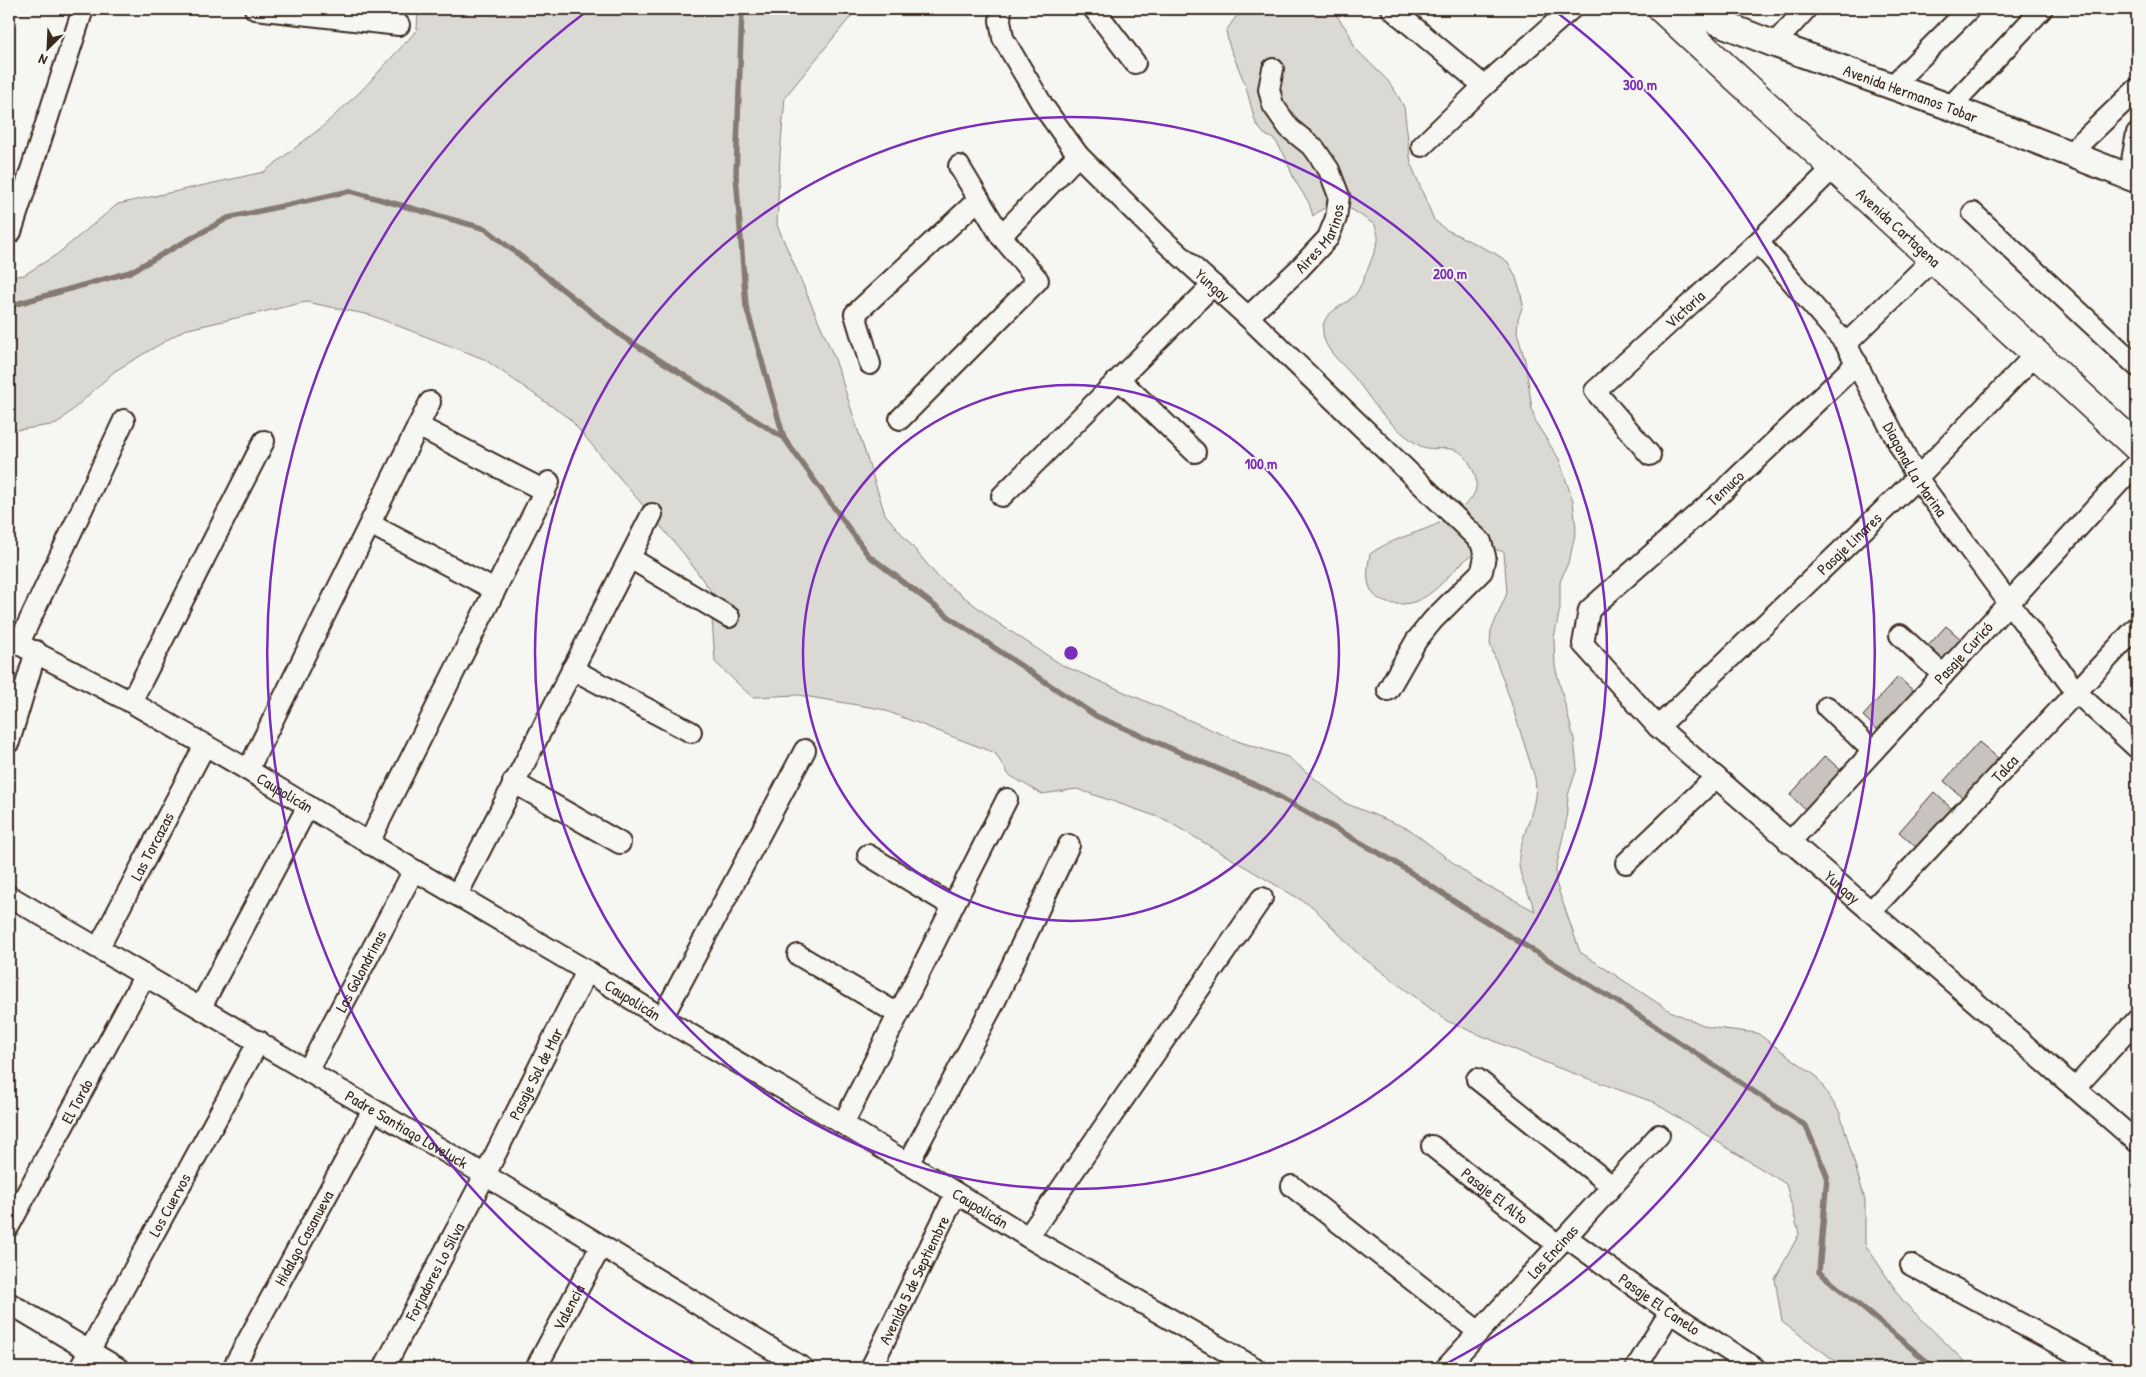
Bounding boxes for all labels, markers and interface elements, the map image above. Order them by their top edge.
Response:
north arrow [22,22,72,72]
text: N [35,50,50,71]
street label: Avenida Hermanos Tobar [1841,59,1981,128]
text: 300 m [1623,74,1657,95]
street label: Avenida Cartagena [1852,183,1946,272]
street label: Aires Marinos [1290,203,1349,278]
street label: Yungay [1190,263,1236,307]
text: 200 m [1433,263,1467,284]
street label: Victoria [1660,285,1709,333]
street label: Diagonal La Marina [1878,418,1953,521]
text: 100 m [1245,453,1277,474]
street label: Temuco [1701,465,1749,511]
street label: Pasaje Linares [1812,507,1886,580]
street label: Pasaje Curicó [1929,616,1998,689]
centre of rings [1062,644,1080,662]
street label: Talca [1986,750,2023,787]
street label: Caupolicán [253,767,318,818]
street label: Las Torcazas [125,808,179,884]
street label: Yungay [1820,865,1865,909]
street label: Las Golondrinas [330,926,391,1016]
street label: Caupolicán [601,974,665,1026]
street label: Pasaje Sol de Mar [503,1024,568,1124]
street label: El Tordo [56,1074,98,1127]
street label: Padre Santiago Loveluck [341,1085,472,1174]
street label: Pasaje El Alto [1457,1162,1533,1229]
street label: Los Cuervos [143,1169,196,1240]
street label: Caupolicán [948,1182,1013,1234]
street label: Hidalgo Casanueva [269,1186,338,1289]
street label: Avenida 5 de Septiembre [873,1211,955,1348]
street label: Forjadores Lo Silva [399,1219,469,1325]
street label: Las Encinas [1522,1220,1583,1283]
street label: Pasaje El Canelo [1614,1268,1705,1340]
street label: Valencia [547,1280,590,1334]

